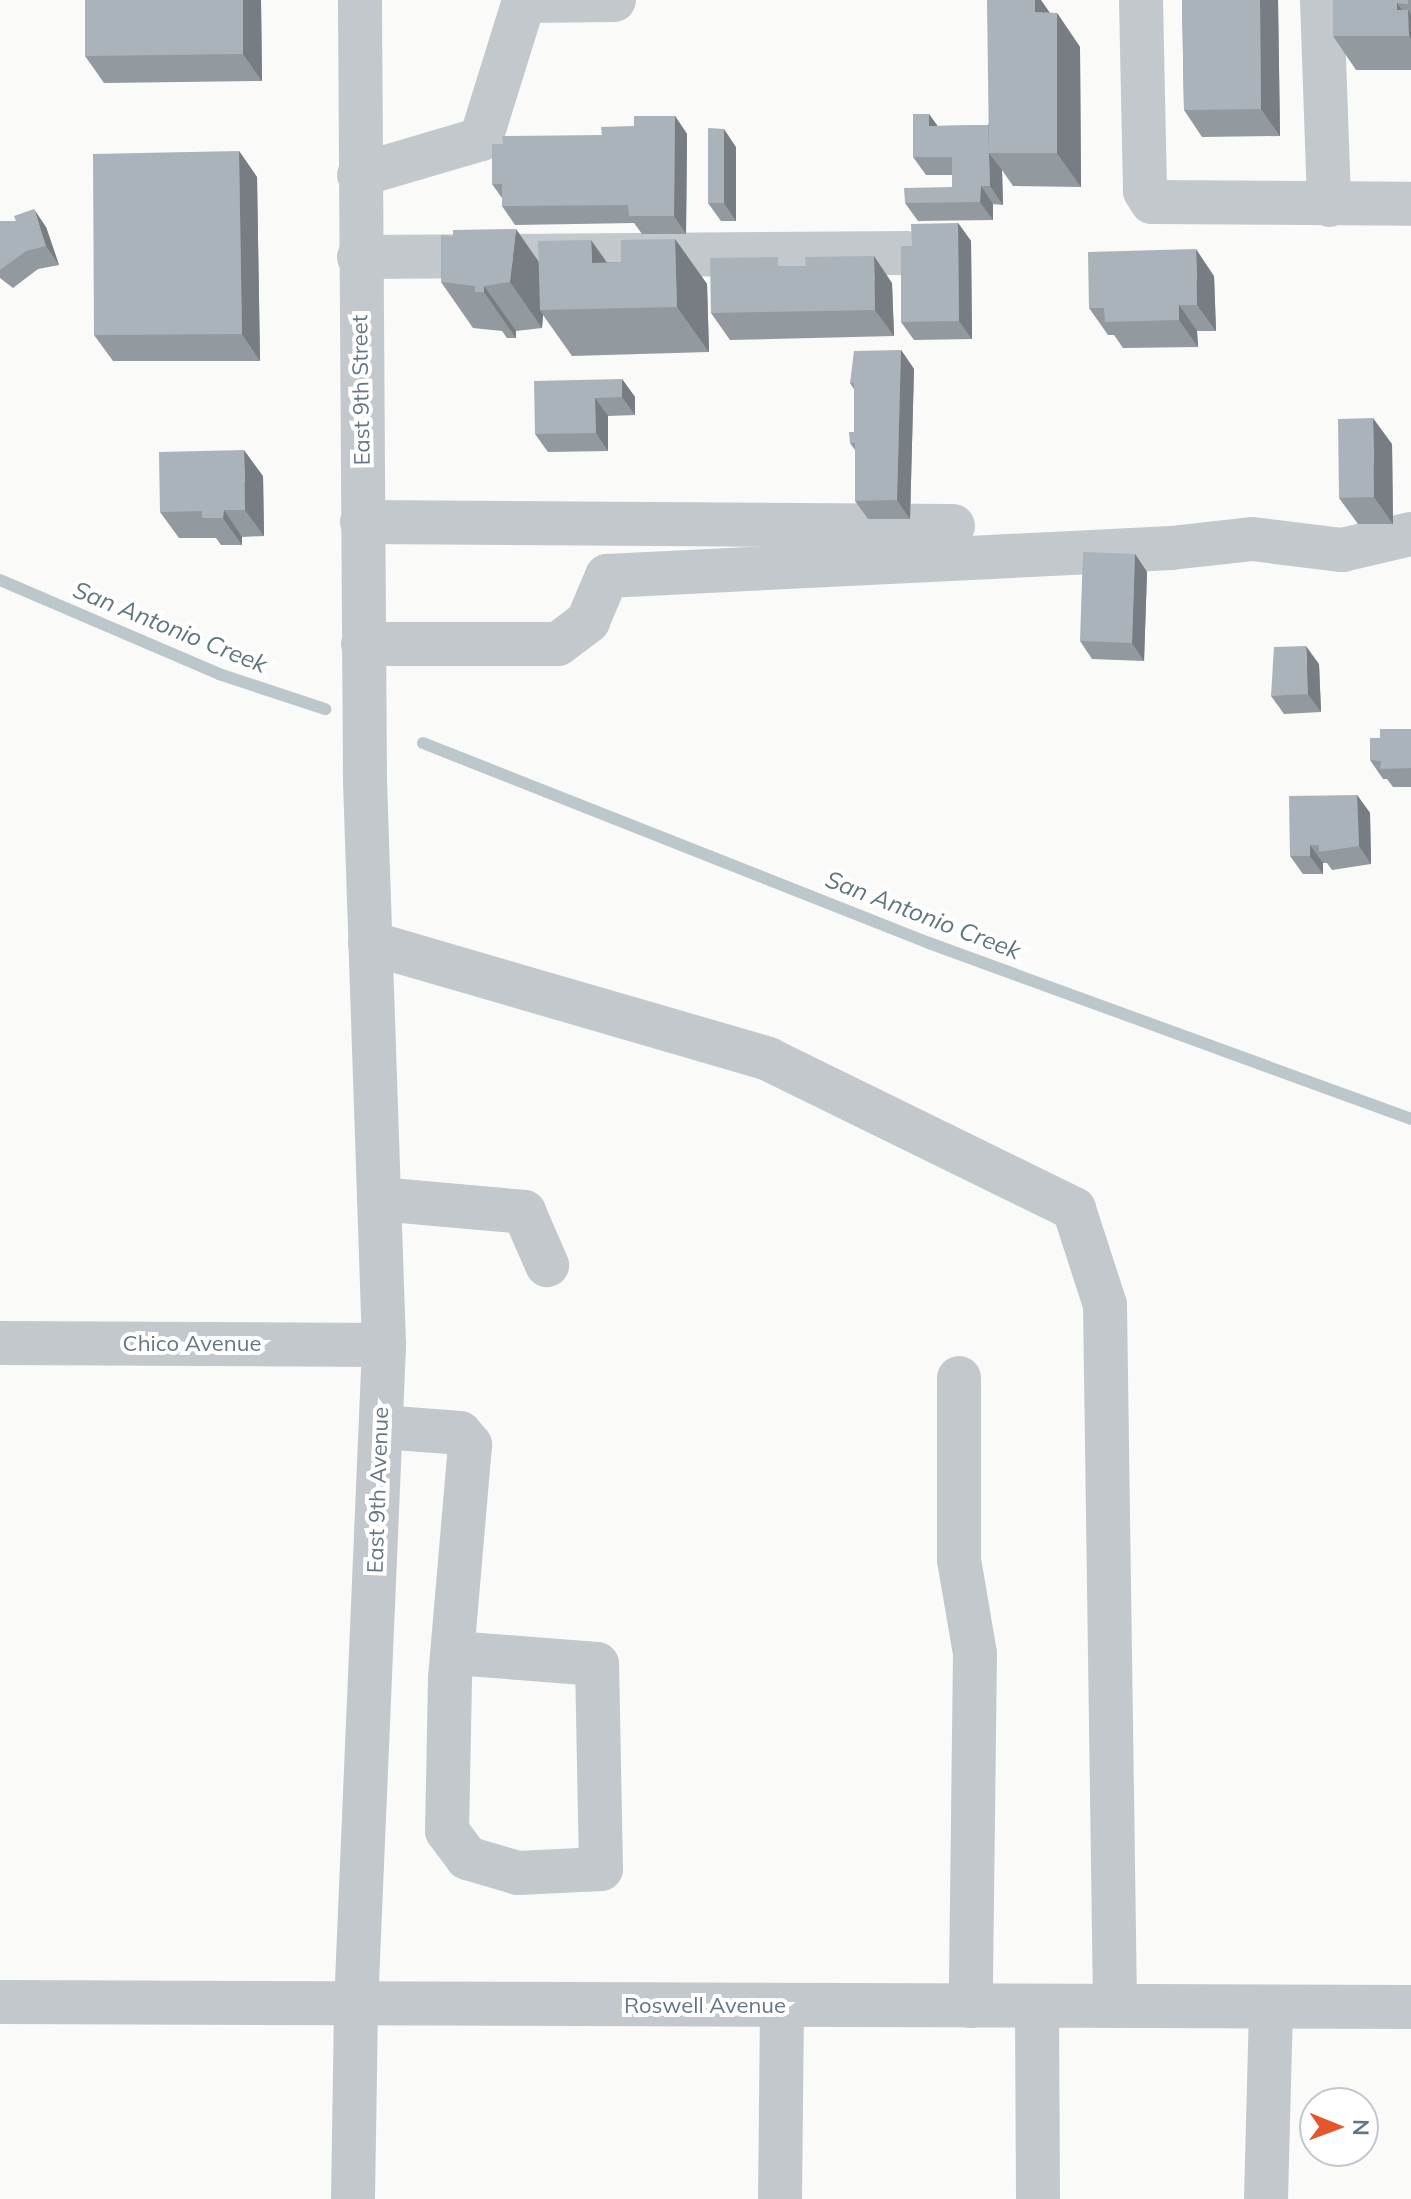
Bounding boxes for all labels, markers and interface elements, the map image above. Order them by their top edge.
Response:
street label: East 9th Street [346,314,376,466]
water label: San Antonio Creek [69,575,271,679]
water label: San Antonio Creek [821,865,1025,965]
street label: Chico Avenue [123,1331,261,1357]
street label: East 9th Avenue [362,1406,394,1574]
street label: Roswell Avenue [624,1993,786,2019]
north arrow [1299,2087,1379,2167]
text: N [1347,2119,1375,2136]

